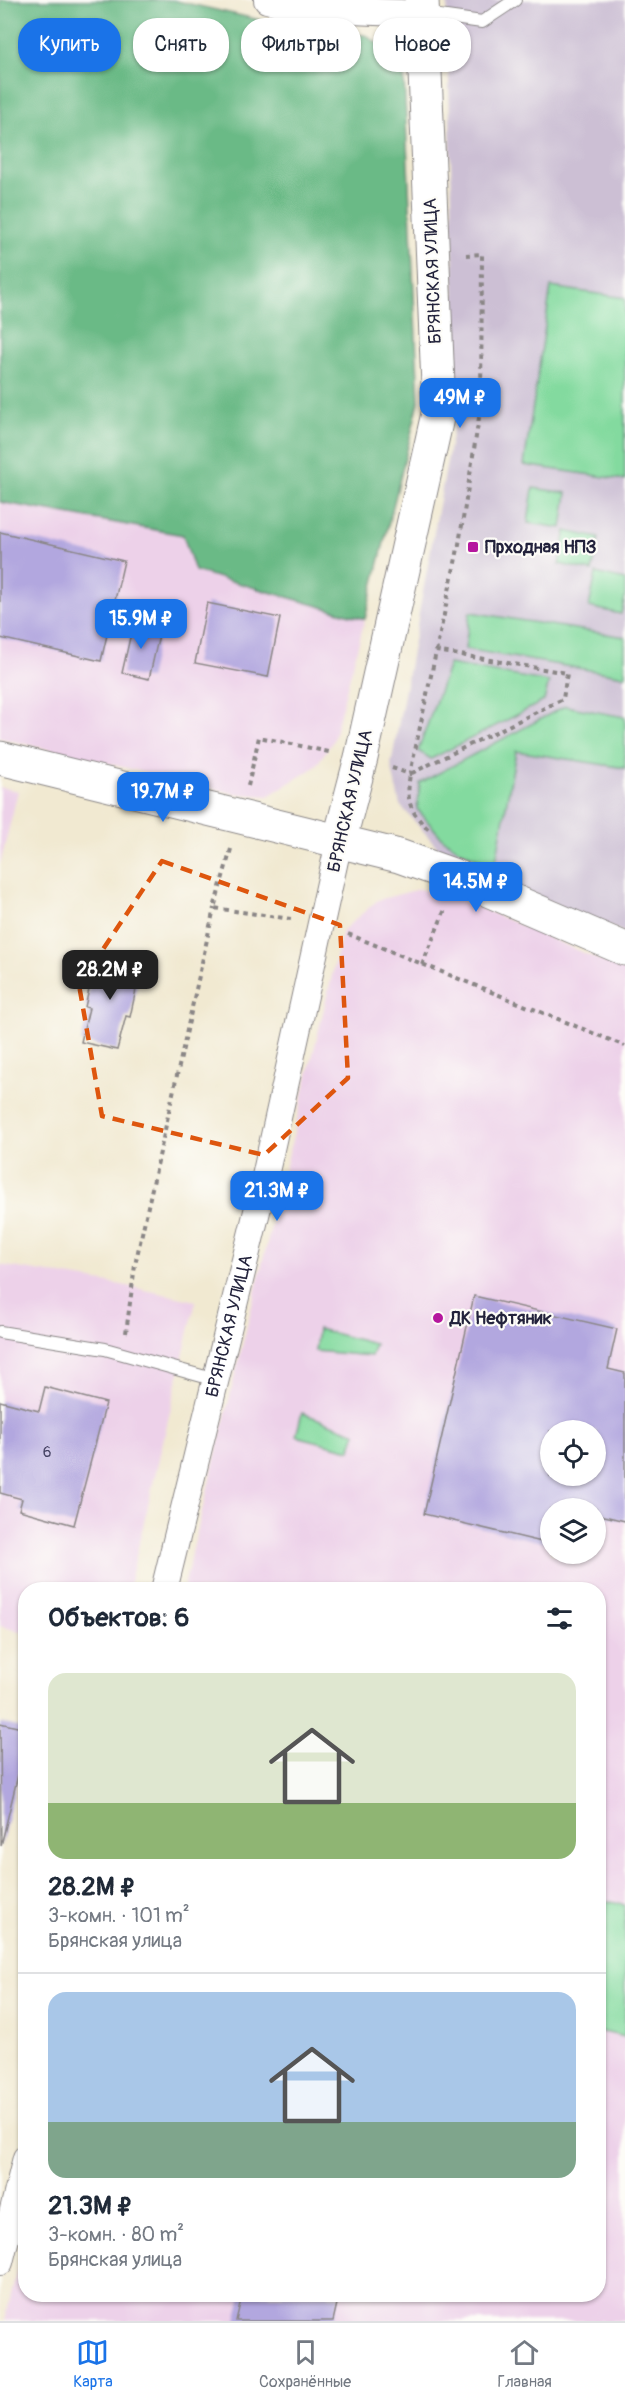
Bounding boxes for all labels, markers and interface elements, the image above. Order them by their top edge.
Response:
chip: Купить [18,18,121,72]
chip: Снять [133,18,229,72]
chip: Фильтры [241,18,361,72]
chip: Новое [373,18,471,72]
street label: БРЯНСКАЯ УЛИЦА [419,197,447,344]
pin: 49M ₽ [418,378,502,429]
text: 49M ₽ [434,385,486,410]
place label: Прходная НПЗ [485,536,597,559]
marker: Прходная НПЗ [466,540,480,554]
pin: 15.9M ₽ [86,599,196,650]
text: 15.9M ₽ [109,606,173,631]
street label: БРЯНСКАЯ УЛИЦА [322,727,378,875]
pin: 19.7M ₽ [108,772,218,823]
text: 19.7M ₽ [131,779,195,804]
pin: 14.5M ₽ [421,862,531,913]
text: 14.5M ₽ [443,869,509,894]
pin: 28.2M ₽ [55,950,165,1001]
text: 28.2M ₽ [76,957,144,982]
pin: 21.3M ₽ [222,1171,332,1222]
text: 21.3M ₽ [244,1178,310,1203]
street label: БРЯНСКАЯ УЛИЦА [200,1252,258,1399]
place label: ДК Нефтяник [449,1307,552,1330]
marker: ДК Нефтяник [431,1311,445,1325]
map controls [540,1420,606,1564]
button: locate [540,1420,606,1486]
house number: 6 [43,1443,51,1462]
button: layers [540,1498,606,1564]
text: Объектов: 6 [48,1602,189,1634]
icon: filters [543,1602,576,1635]
icon: home [258,1712,366,1820]
text: 28.2M ₽ [48,1871,136,1903]
text: 3-комн. · 101 m² [48,1903,190,1928]
text: Брянская улица [48,1928,182,1953]
icon: home [258,2031,366,2139]
text: 21.3M ₽ [48,2190,133,2222]
text: 3-комн. · 80 m² [48,2222,184,2247]
text: Брянская улица [48,2247,182,2272]
tab: Карта [73,2336,113,2392]
tab: Сохранённые [259,2336,351,2392]
tab: Главная [498,2336,552,2392]

